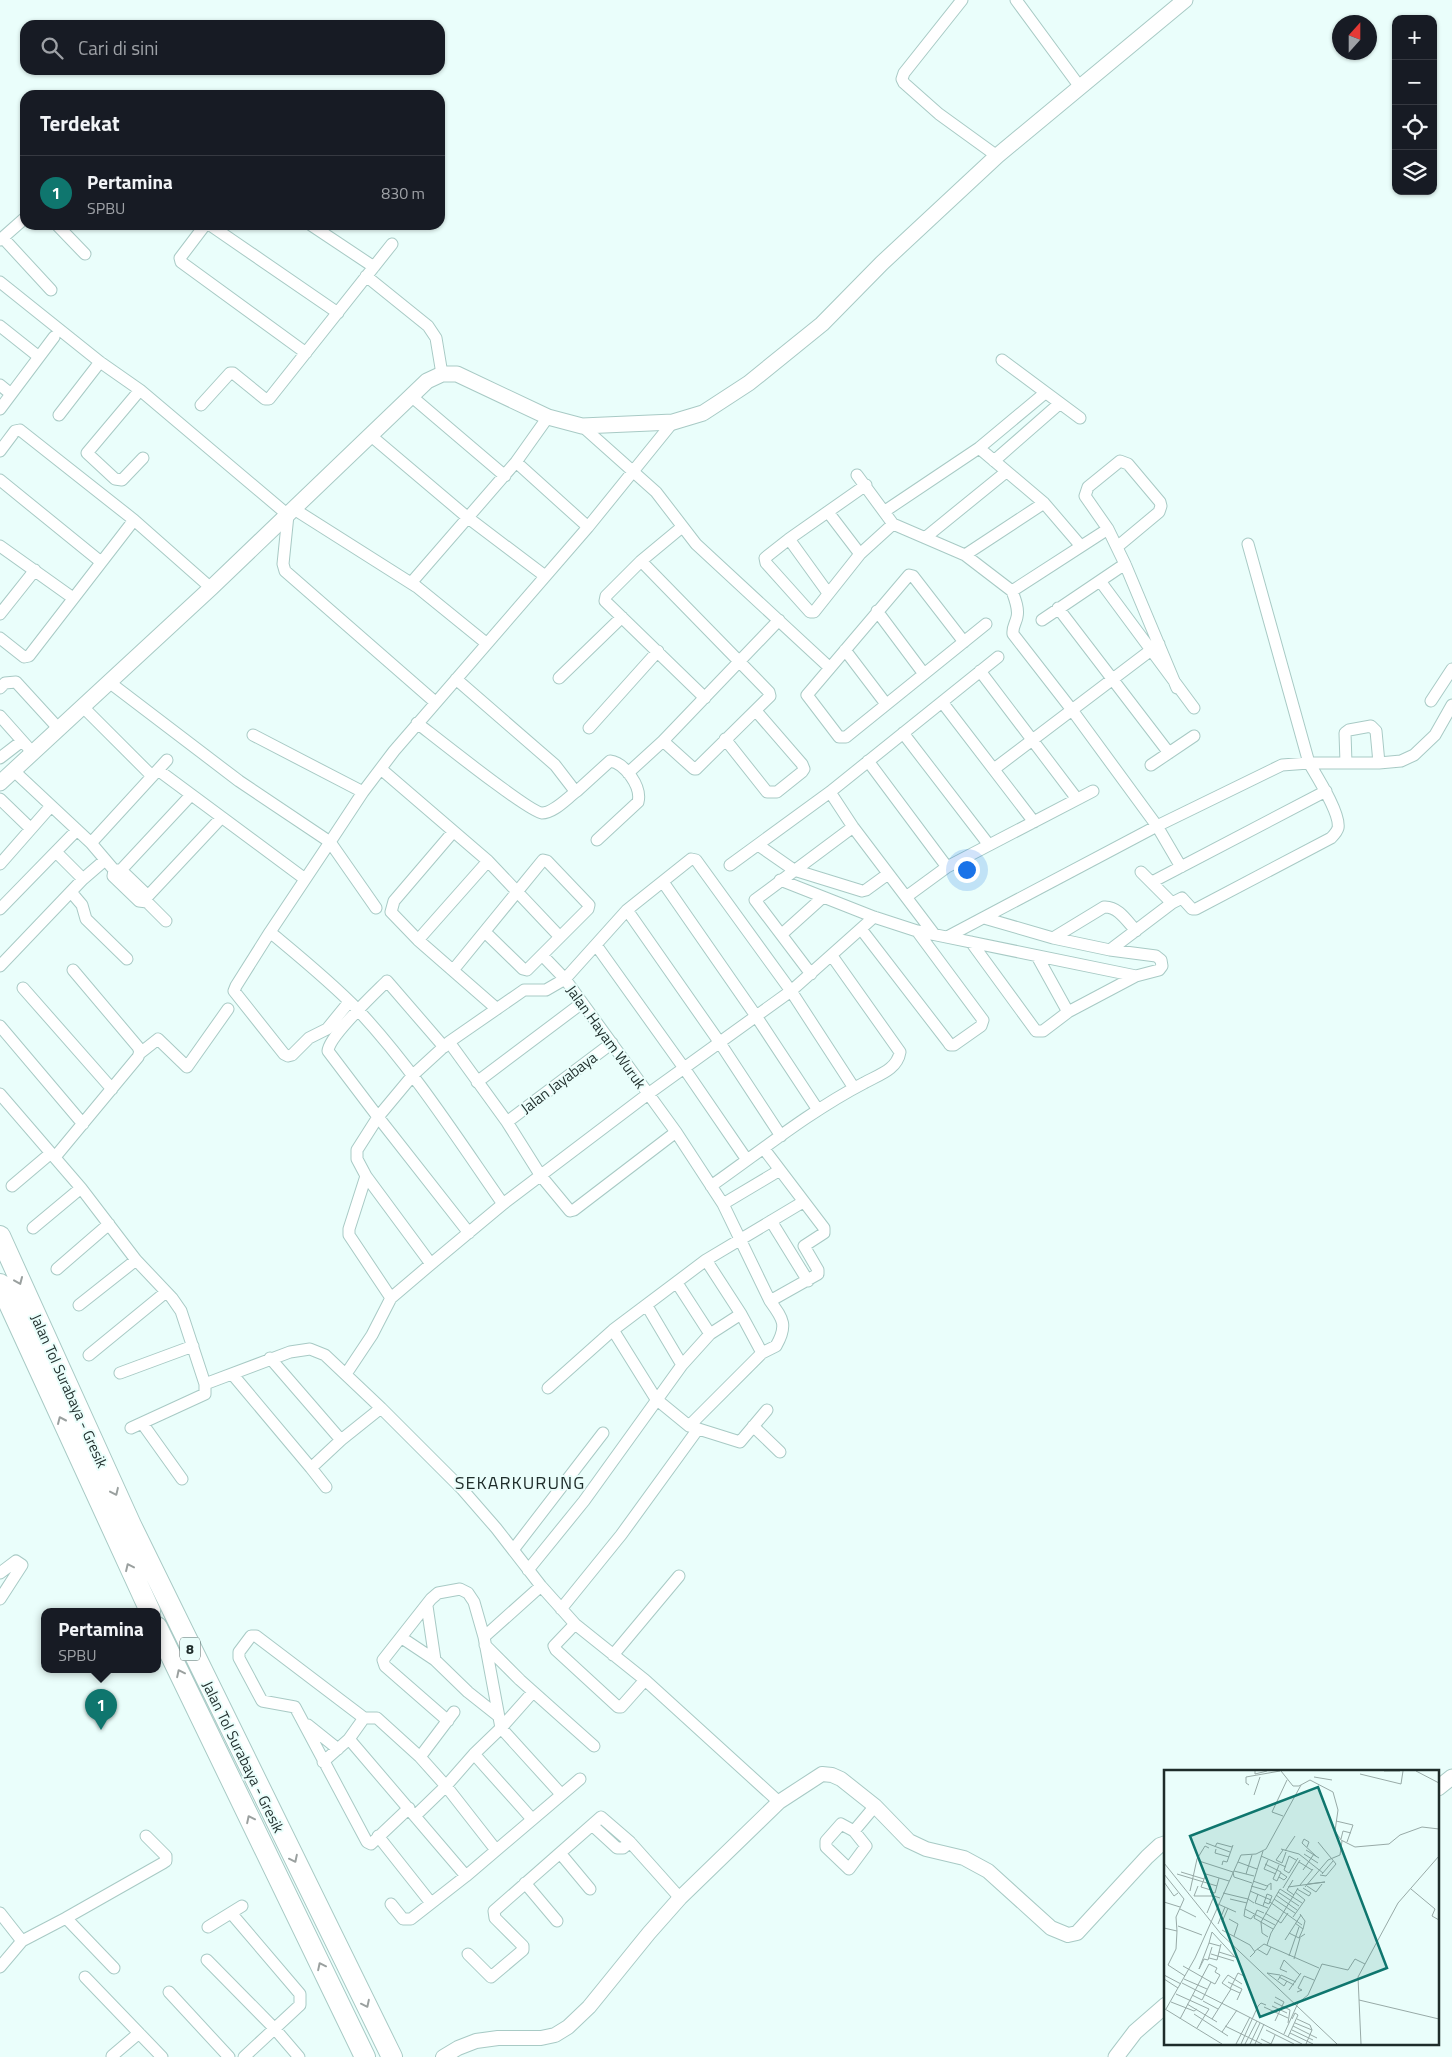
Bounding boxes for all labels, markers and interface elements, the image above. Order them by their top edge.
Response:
north arrow [1332,15,1377,60]
map controls [1392,15,1437,195]
button: + [1392,15,1437,60]
search box [20,20,445,75]
text: Cari di sini [78,33,159,62]
icon: search [38,34,66,62]
button: − [1392,60,1437,105]
button: locate [1392,105,1437,150]
text: Terdekat [40,107,120,139]
button: layers [1392,150,1437,195]
text: Pertamina [87,167,173,196]
text: 1 [52,181,60,205]
text: 830 m [381,181,425,205]
text: SPBU [87,196,125,220]
your location [954,857,980,883]
street label: Jalan Hayam Wuruk [561,980,652,1093]
street label: Jalan Jayabaya [516,1046,602,1119]
one-way arrow [13,1276,24,1285]
street label: Jalan Tol Surabaya - Gresik [25,1310,114,1472]
one-way arrow [57,1416,67,1425]
district label: SEKARKURUNG [455,1469,585,1496]
one-way arrow [109,1487,120,1496]
one-way arrow [125,1563,135,1572]
popup [41,1608,161,1673]
text: Pertamina [58,1614,144,1643]
road number: 8 [180,1638,200,1660]
text: SPBU [58,1643,97,1667]
one-way arrow [175,1669,186,1678]
street label: Jalan Tol Surabaya - Gresik [197,1677,290,1837]
pin: 1 [85,1689,117,1730]
inset map [1164,1770,1440,2044]
one-way arrow [246,1816,256,1825]
one-way arrow [288,1853,298,1862]
one-way arrow [317,1962,327,1971]
one-way arrow [360,1999,370,2008]

